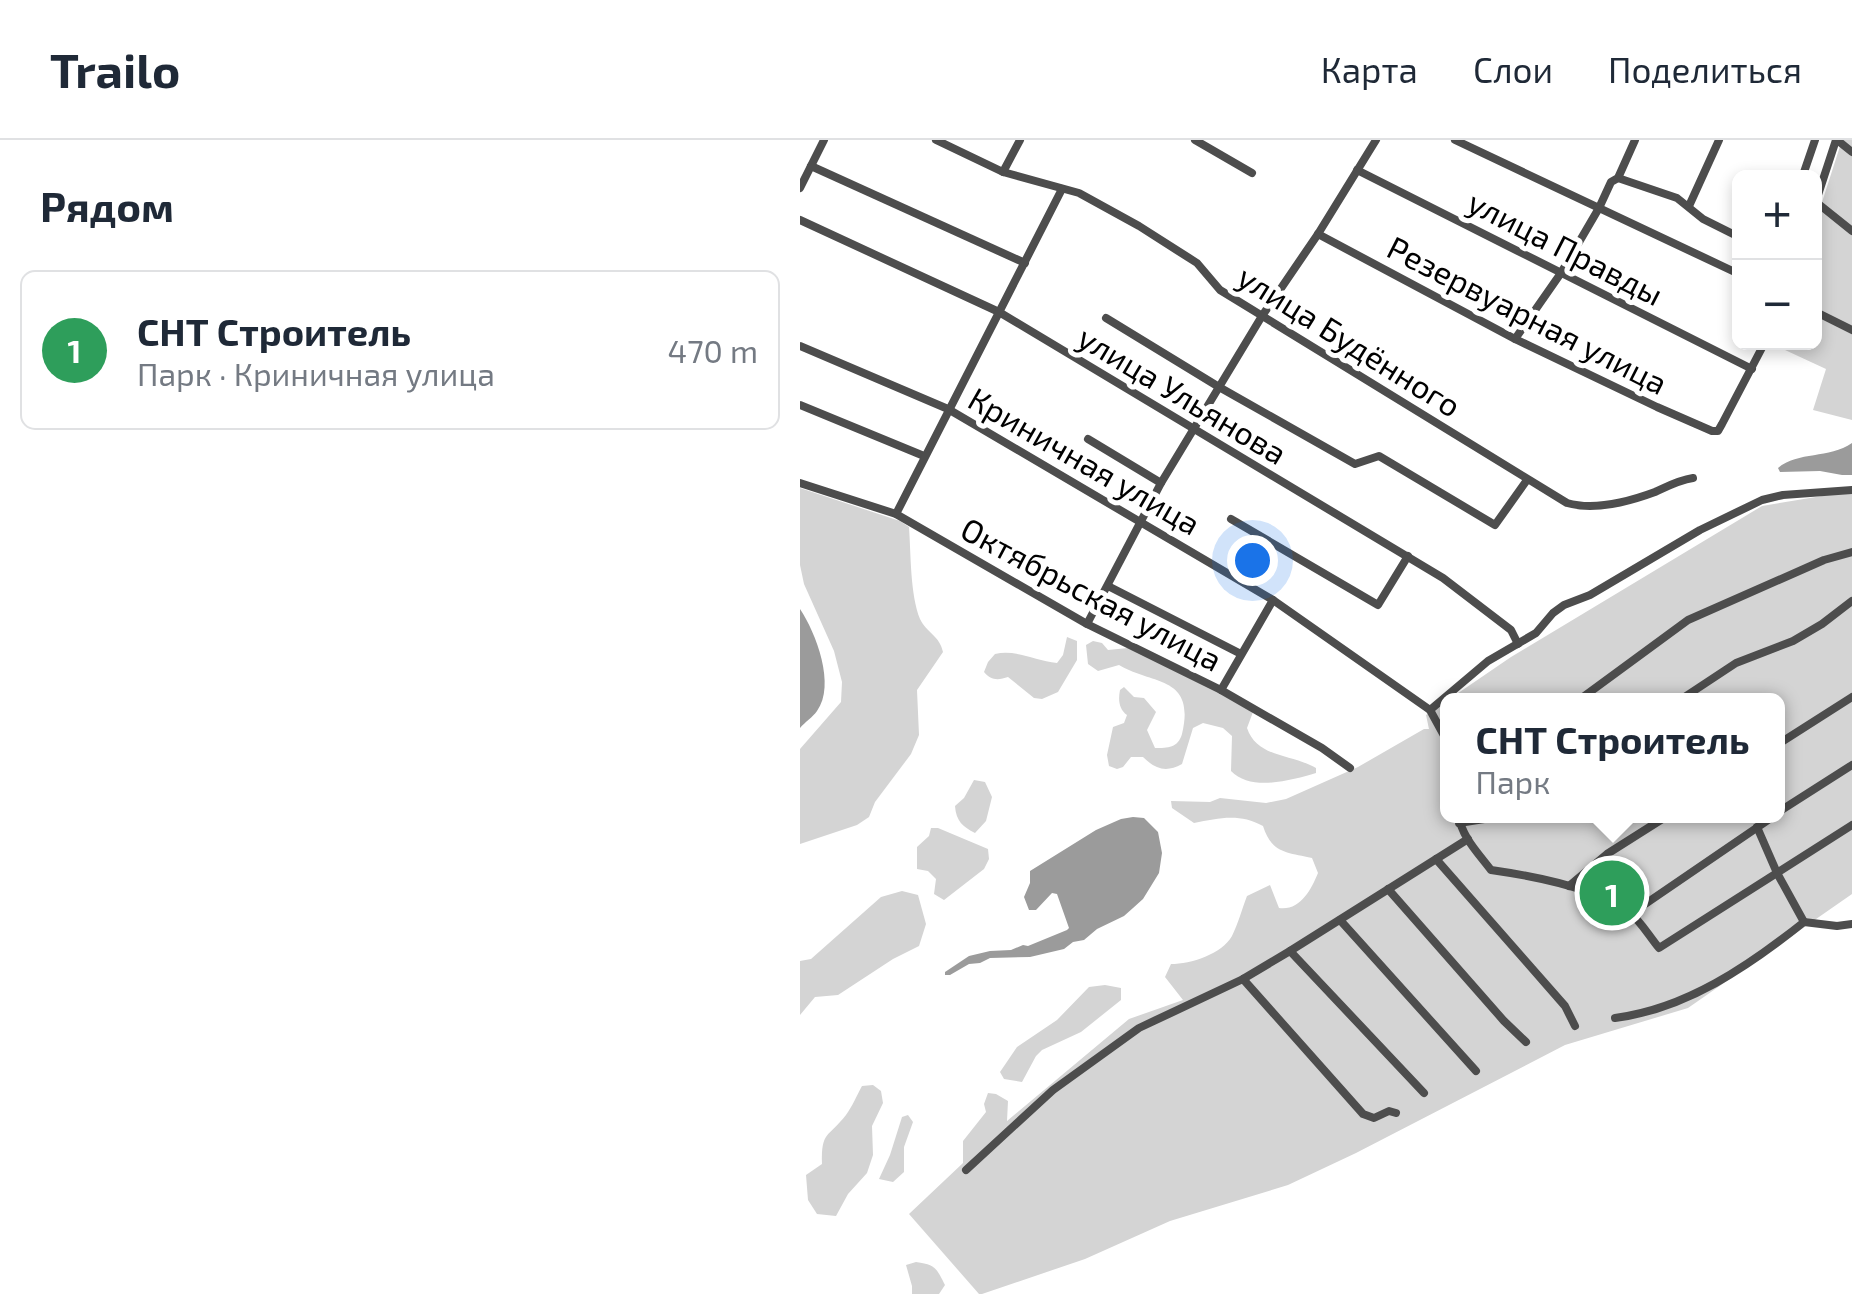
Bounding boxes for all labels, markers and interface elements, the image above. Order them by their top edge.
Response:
text: Trailo [50,40,180,98]
text: Карта [1321,48,1418,90]
text: Слои [1473,48,1553,90]
text: Поделиться [1608,48,1802,90]
map controls [1732,170,1822,350]
button: + [1732,170,1822,260]
text: Рядом [40,180,174,230]
street label: улица Правды [1462,182,1670,313]
street label: Резервуарная улица [1381,227,1674,402]
street label: улица Будённого [1231,256,1468,425]
button: − [1732,260,1822,350]
text: СНТ Строитель [137,308,411,354]
street label: улица Ульянова [1071,317,1294,472]
text: 1 [68,331,81,369]
text: 470 m [667,331,758,369]
text: Парк · Криничная улица [137,354,495,392]
street label: Криничная улица [962,378,1208,543]
street label: Октябрьская улица [955,508,1229,679]
your location [1227,535,1278,586]
popup [1440,693,1785,823]
text: СНТ Строитель [1475,716,1750,762]
text: Парк [1475,762,1550,800]
pin: 1 [1580,856,1644,930]

